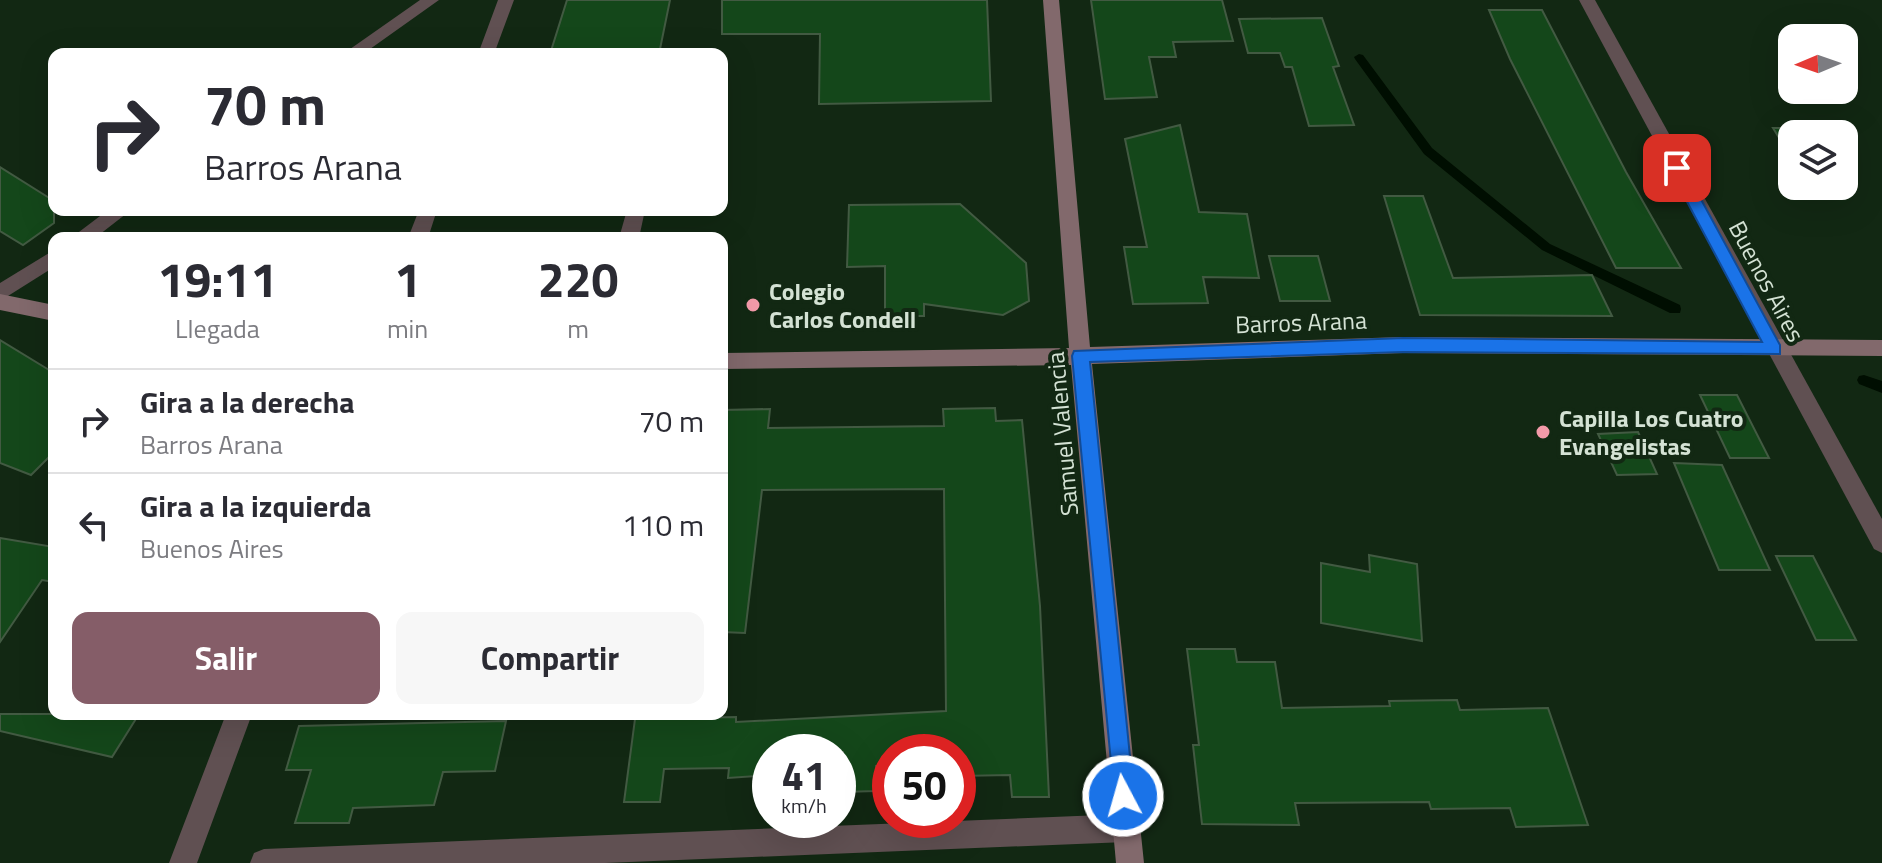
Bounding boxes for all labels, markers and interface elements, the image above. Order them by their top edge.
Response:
north arrow [1778,24,1858,104]
map controls [1778,24,1858,200]
text: 70 m [204,62,326,147]
icon: right [72,80,176,184]
button: layers [1778,120,1858,200]
pin [1643,134,1711,202]
text: Barros Arana [204,139,402,194]
icon: arrive [1655,146,1699,190]
street label: Buenos Aires [1720,214,1814,348]
text: 19:11 [158,243,277,316]
text: 1 [394,243,421,316]
text: 220 [538,243,618,316]
place label: Colegio Carlos Condell [769,273,916,337]
marker: Colegio Carlos Condell [744,296,762,314]
street label: Barros Arana [1234,302,1368,342]
text: Llegada [175,309,260,348]
text: min [387,309,428,348]
text: m [567,309,589,348]
street label: Samuel Valencia [1037,351,1087,517]
text: Gira a la derecha [140,379,355,425]
text: 70 m [639,398,704,444]
icon: right [72,399,116,443]
place label: Capilla Los Cuatro Evangelistas [1559,400,1744,464]
marker: Capilla Los Cuatro Evangelistas [1534,423,1552,441]
text: Barros Arana [140,425,283,464]
text: Gira a la izquierda [140,483,371,529]
text: 110 m [622,502,704,548]
icon: left [72,503,116,547]
text: Buenos Aires [140,529,284,568]
button: Salir [72,612,380,704]
button: Compartir [396,612,704,704]
speed limit sign: 50 [872,734,976,838]
text: 41 [782,745,826,806]
position arrow [1081,754,1165,838]
text: km/h [781,790,827,821]

